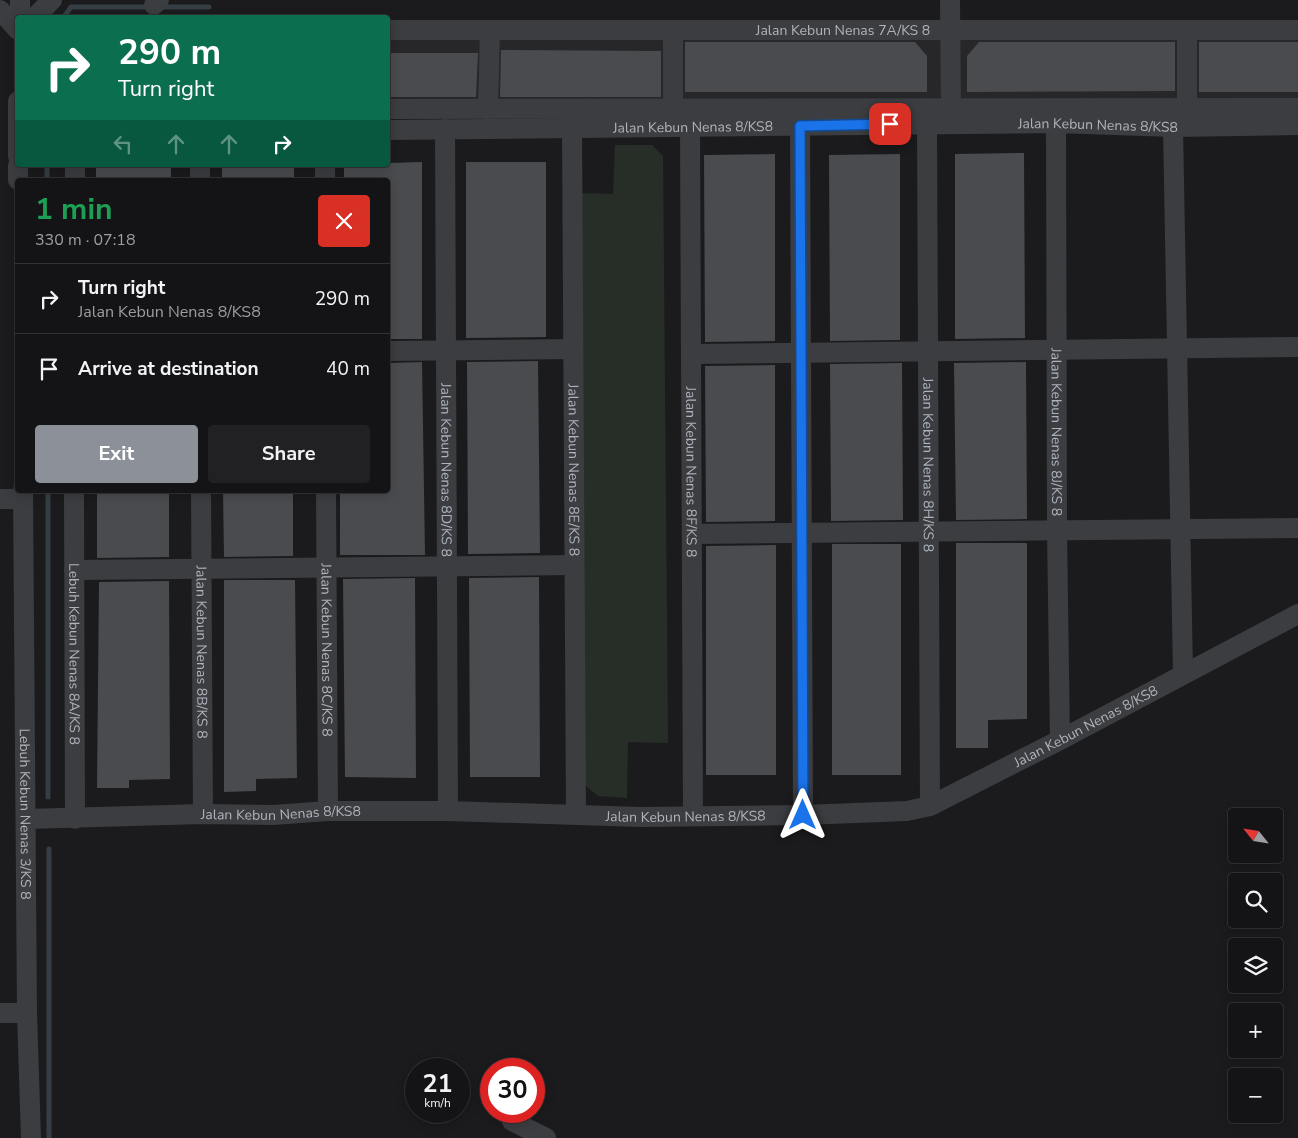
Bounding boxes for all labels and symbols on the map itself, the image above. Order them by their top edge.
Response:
street label: Jalan Kebun Nenas 7A/KS 8 [755,21,930,40]
pin [869,103,911,145]
street label: Jalan Kebun Nenas 8/KS8 [1017,114,1178,137]
street label: Jalan Kebun Nenas 8/KS8 [612,117,773,138]
street label: Jalan Kebun Nenas 8J/KS 8 [1047,347,1066,516]
street label: Jalan Kebun Nenas 8H/KS 8 [918,377,938,552]
street label: Jalan Kebun Nenas 8D/KS 8 [436,382,456,557]
street label: Jalan Kebun Nenas 8E/KS 8 [563,383,583,556]
street label: Jalan Kebun Nenas 8F/KS 8 [681,385,701,558]
street label: Jalan Kebun Nenas 8C/KS 8 [316,562,337,737]
street label: Lebuh Kebun Nenas 8A/KS 8 [64,563,84,745]
street label: Jalan Kebun Nenas 8B/KS 8 [191,564,212,739]
street label: Jalan Kebun Nenas 8/KS8 [1010,681,1161,772]
street label: Lebuh Kebun Nenas 3/KS 8 [15,728,35,900]
position arrow [776,788,828,840]
street label: Jalan Kebun Nenas 8/KS8 [200,802,361,825]
street label: Jalan Kebun Nenas 8/KS8 [604,806,766,827]
north arrow [1228,808,1282,862]
speed limit sign: 30 [480,1058,545,1123]

